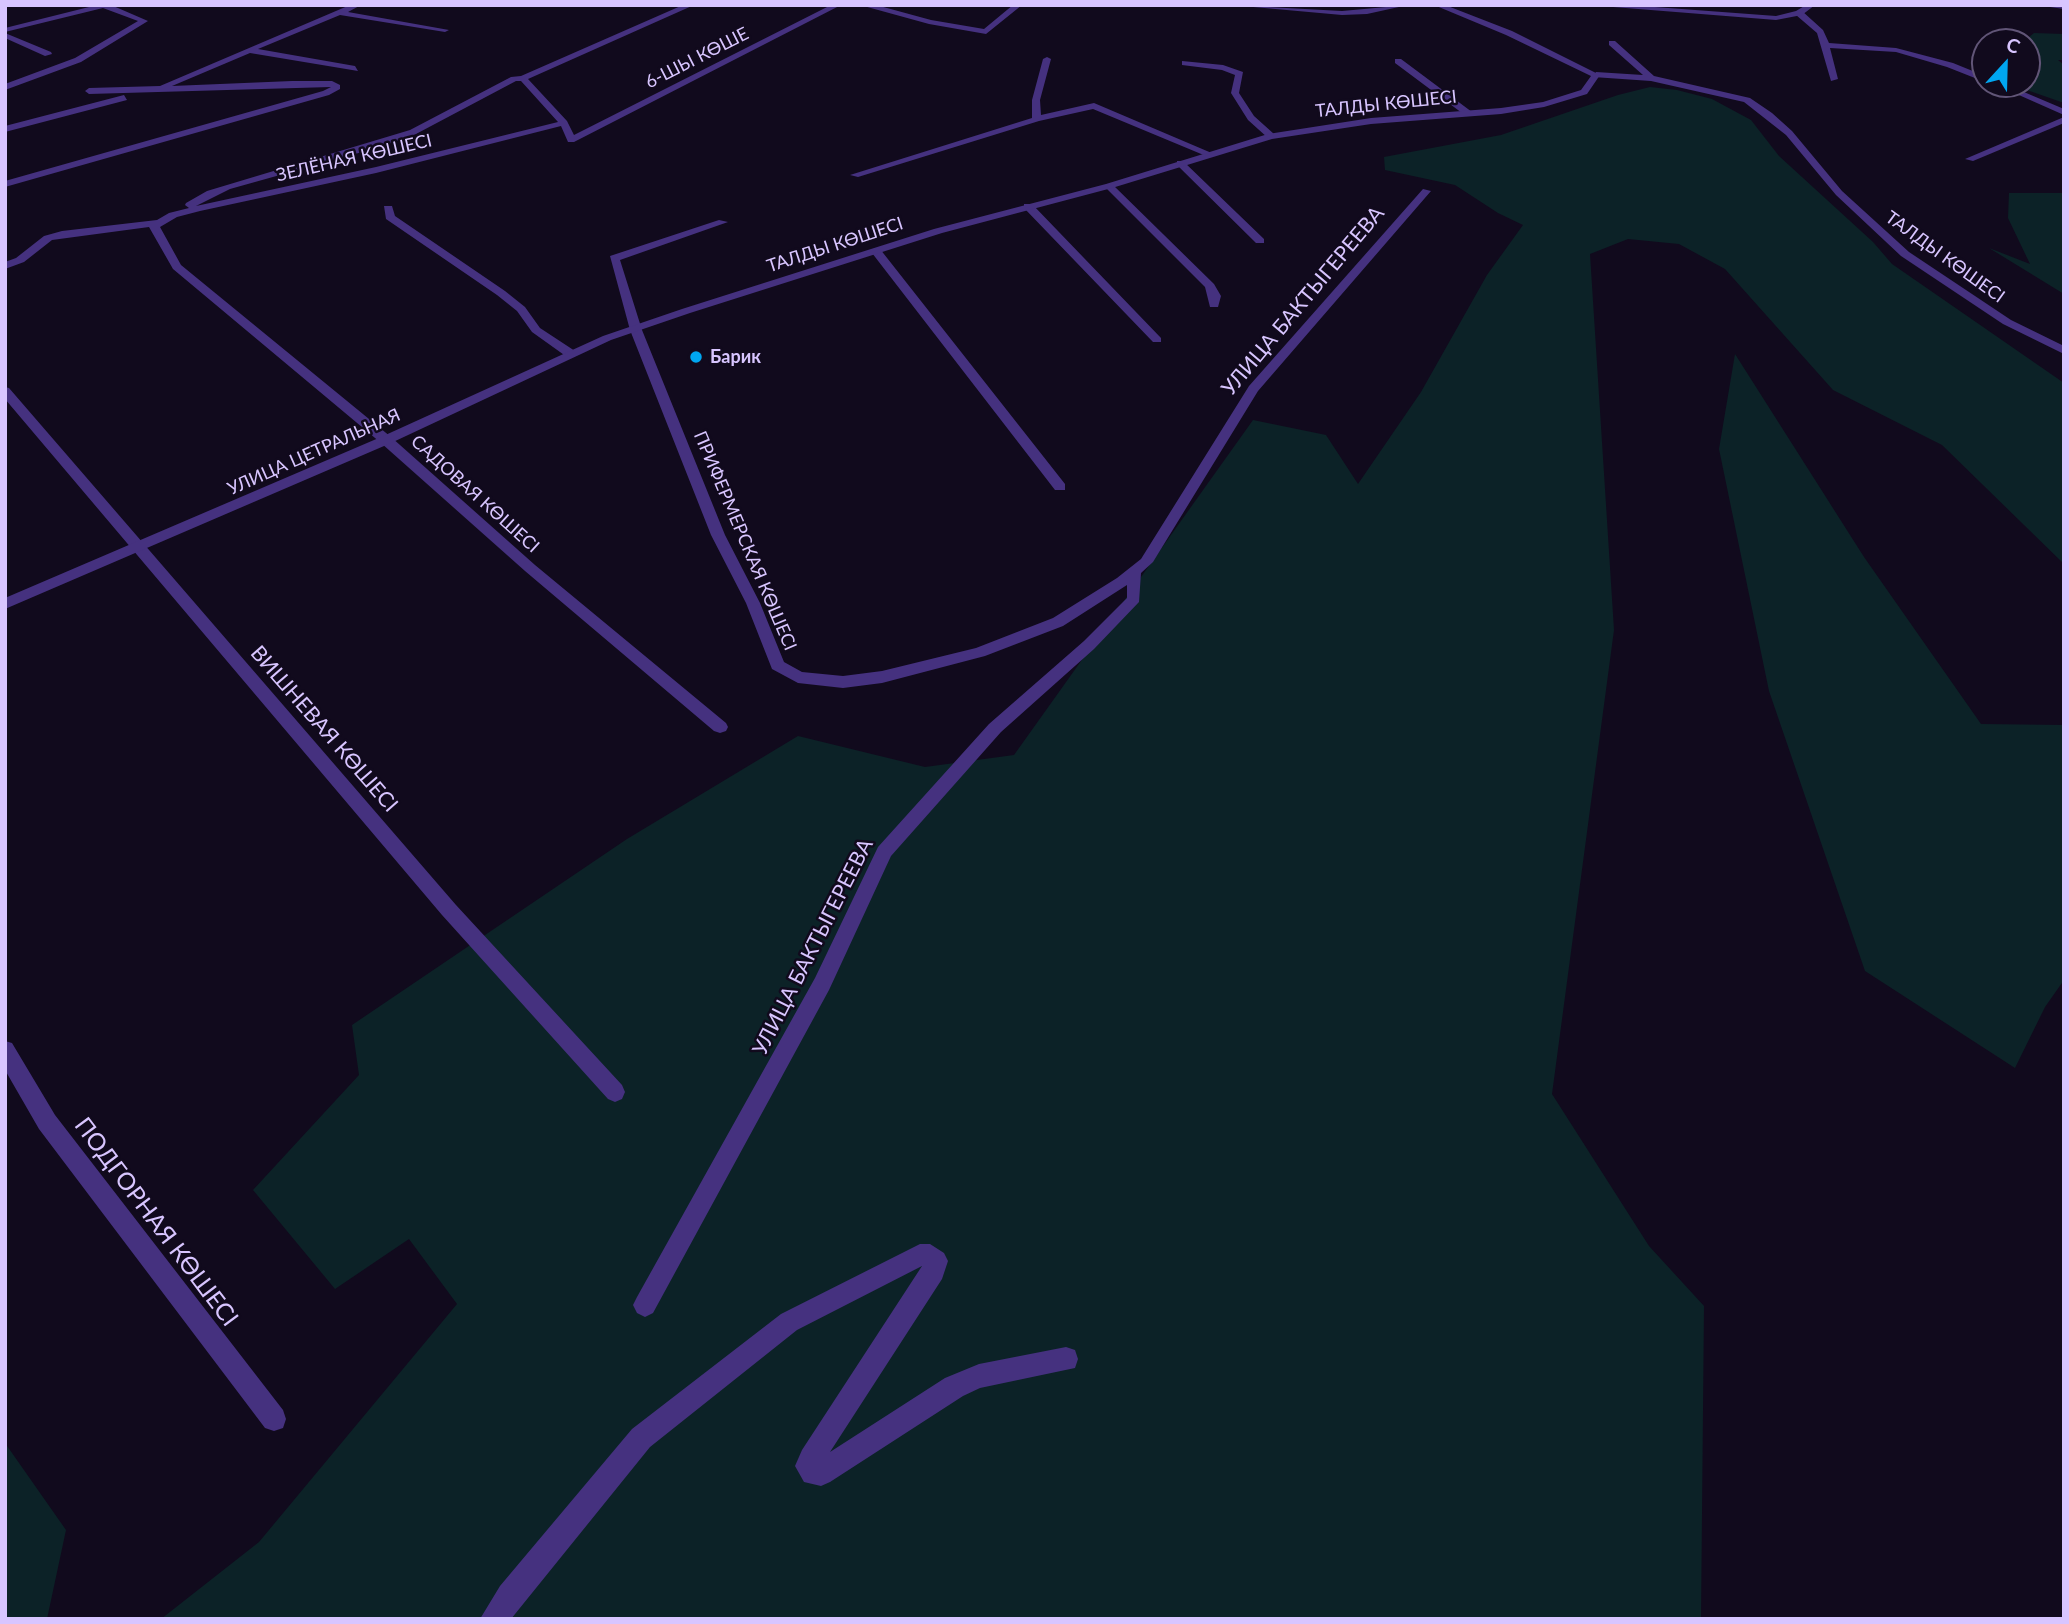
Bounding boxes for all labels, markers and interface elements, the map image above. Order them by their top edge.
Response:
street label: 6-ШЫ КӨШЕ [642,23,752,93]
north arrow [1971,28,2041,98]
text: С [2003,32,2023,58]
street label: ТАЛДЫ КӨШЕСІ [1314,86,1458,122]
street label: ЗЕЛЁНАЯ КӨШЕСІ [274,130,434,186]
street label: УЛИЦА БАКТЫГЕРЕЕВА [1216,201,1390,401]
street label: ТАЛДЫ КӨШЕСІ [1881,206,2009,308]
street label: ТАЛДЫ КӨШЕСІ [764,213,906,277]
place label: Барик [710,346,761,368]
marker: Барик [688,349,704,365]
street label: УЛИЦА ЦЕТРАЛЬНАЯ [224,404,404,500]
street label: ПРИФЕРМЕРСКАЯ КӨШЕСІ [689,428,801,654]
street label: САДОВАЯ КӨШЕСІ [406,431,544,557]
street label: ВИШНЕВАЯ КӨШЕСІ [245,641,403,817]
street label: УЛИЦА БАКТЫГЕРЕЕВА [747,835,879,1059]
street label: ПОДГОРНАЯ КӨШЕСІ [68,1112,244,1332]

